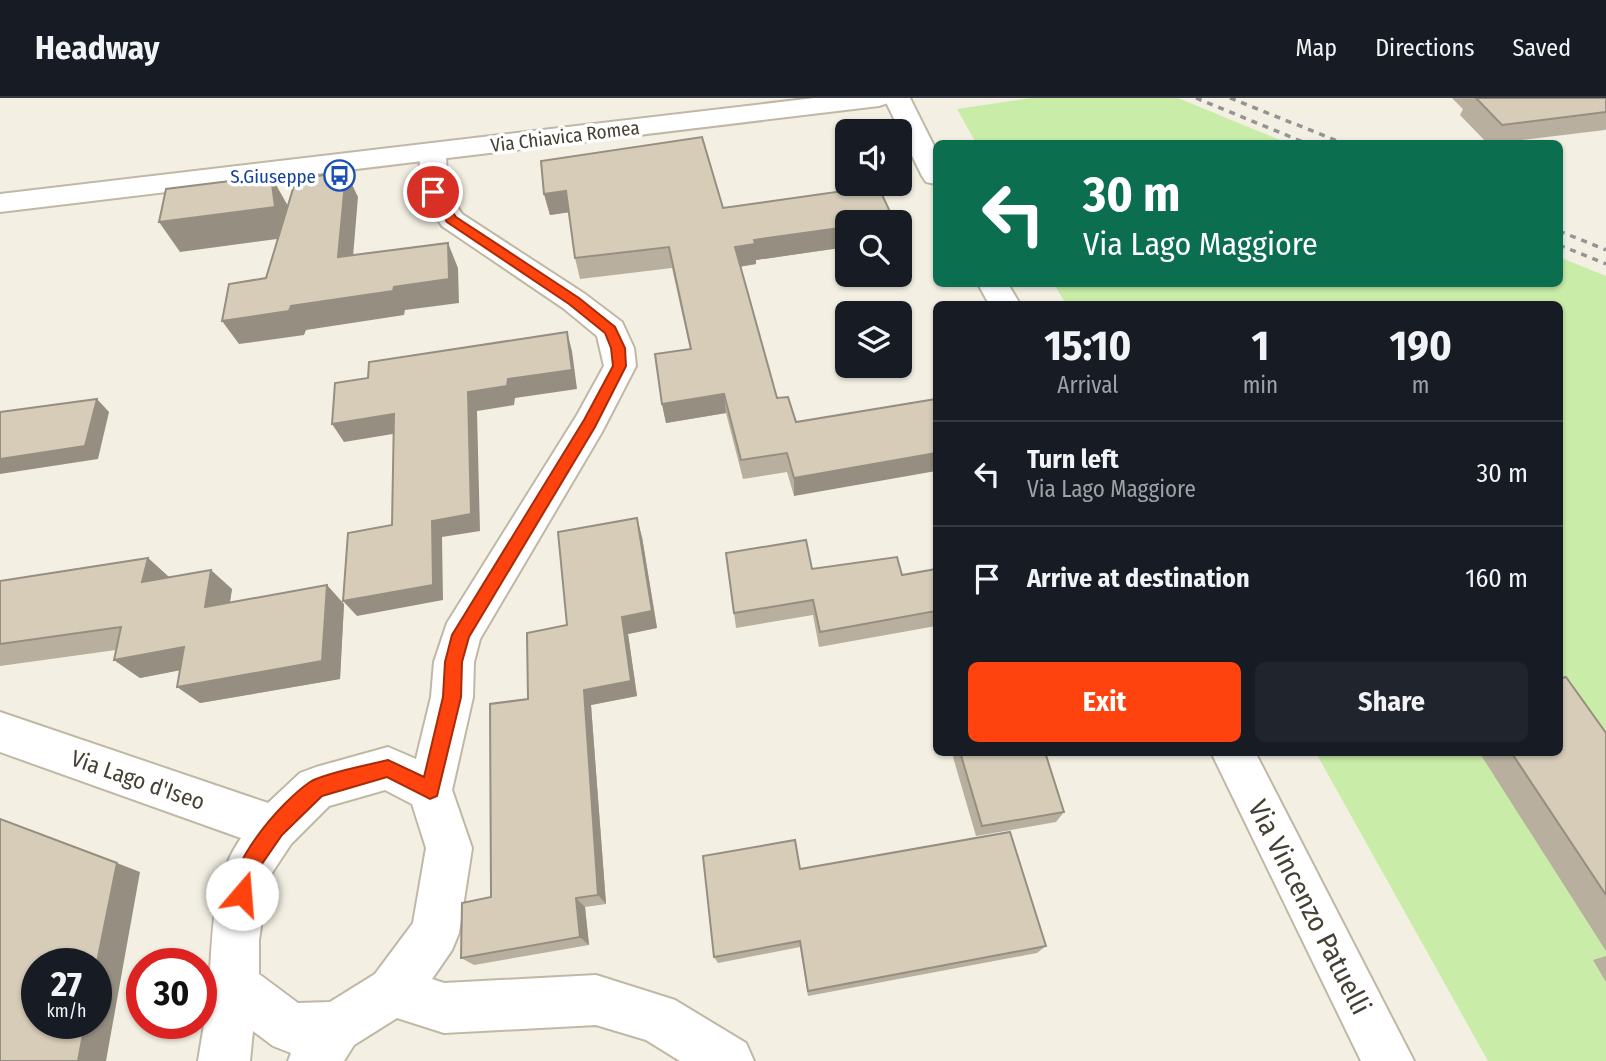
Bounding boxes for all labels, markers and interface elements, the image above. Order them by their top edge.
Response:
text: Headway [35,28,159,68]
text: Map [1296,34,1337,62]
text: Directions [1375,34,1474,62]
text: Saved [1512,34,1571,62]
street label: Via Chiavica Romea [489,116,641,157]
map controls [835,119,912,378]
button: sound [835,119,912,196]
bus stop icon: S.Giuseppe [322,159,356,193]
pin [403,162,463,222]
place label: S.Giuseppe [230,165,316,188]
text: 30 m [1083,165,1181,224]
icon: left [968,168,1059,259]
icon: arrive [414,173,452,211]
button: search [835,210,912,287]
text: Via Lago Maggiore [1083,225,1318,263]
button: layers [835,301,912,378]
text: 15:10 [1044,321,1131,371]
text: 1 [1252,321,1269,371]
text: 190 [1389,321,1452,371]
text: Arrival [1057,371,1118,399]
text: min [1243,371,1278,399]
text: m [1412,371,1429,399]
text: Turn left [1027,444,1119,475]
icon: left [968,455,1006,493]
text: 30 m [1477,458,1528,489]
text: Via Lago Maggiore [1027,475,1196,503]
icon: arrive [968,560,1006,598]
text: Arrive at destination [1027,563,1250,594]
text: 160 m [1465,563,1528,594]
button: Exit [968,662,1241,742]
button: Share [1255,662,1528,742]
street label: Via Lago d'Iseo [67,744,209,816]
street label: Via Vincenzo Patuelli [1241,794,1378,1020]
position arrow [205,857,279,931]
speed limit sign: 30 [126,948,217,1039]
text: 27 [51,963,82,1005]
text: km/h [46,1000,87,1022]

